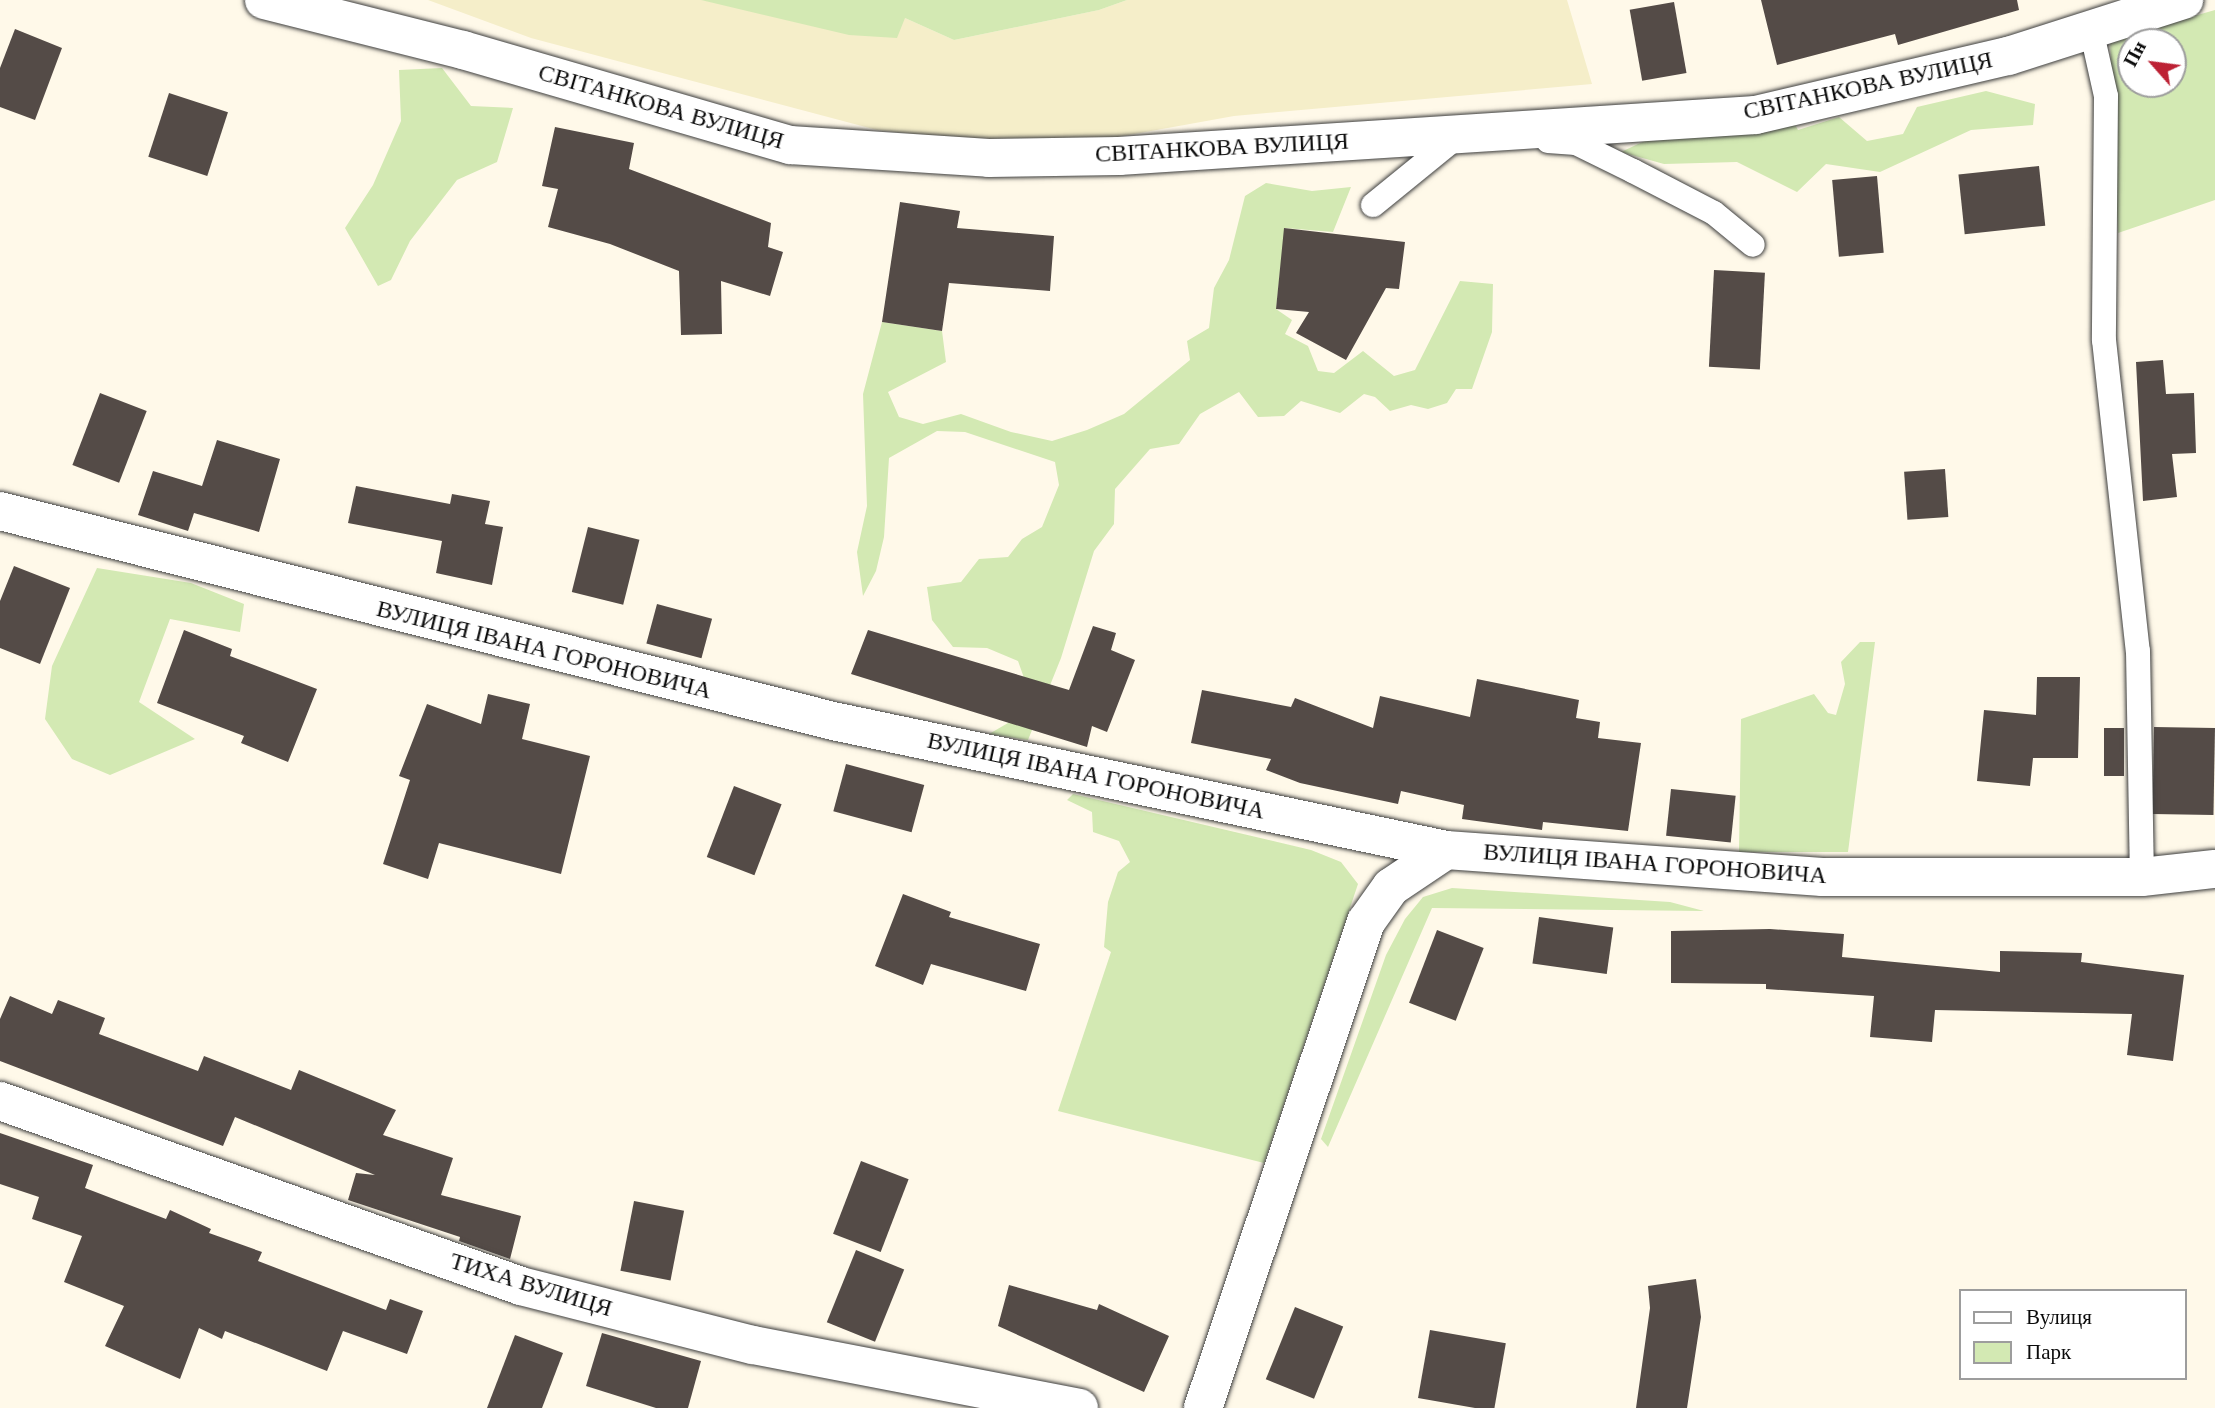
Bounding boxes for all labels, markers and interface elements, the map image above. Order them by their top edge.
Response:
north arrow [2117,28,2187,98]
text: Пн [2119,38,2150,70]
street label: СВІТАНКОВА ВУЛИЦЯ [1741,46,1995,126]
street label: СВІТАНКОВА ВУЛИЦЯ [535,58,787,156]
street label: СВІТАНКОВА ВУЛИЦЯ [1094,127,1350,169]
street label: ВУЛИЦЯ ІВАНА ГОРОНОВИЧА [373,594,715,706]
street label: ВУЛИЦЯ ІВАНА ГОРОНОВИЧА [925,726,1267,826]
street label: ВУЛИЦЯ ІВАНА ГОРОНОВИЧА [1482,838,1828,890]
street label: ТИХА ВУЛИЦЯ [446,1247,616,1323]
legend [1960,1289,2187,1380]
text: Вулиця [2026,1305,2092,1329]
text: Парк [2026,1340,2071,1364]

